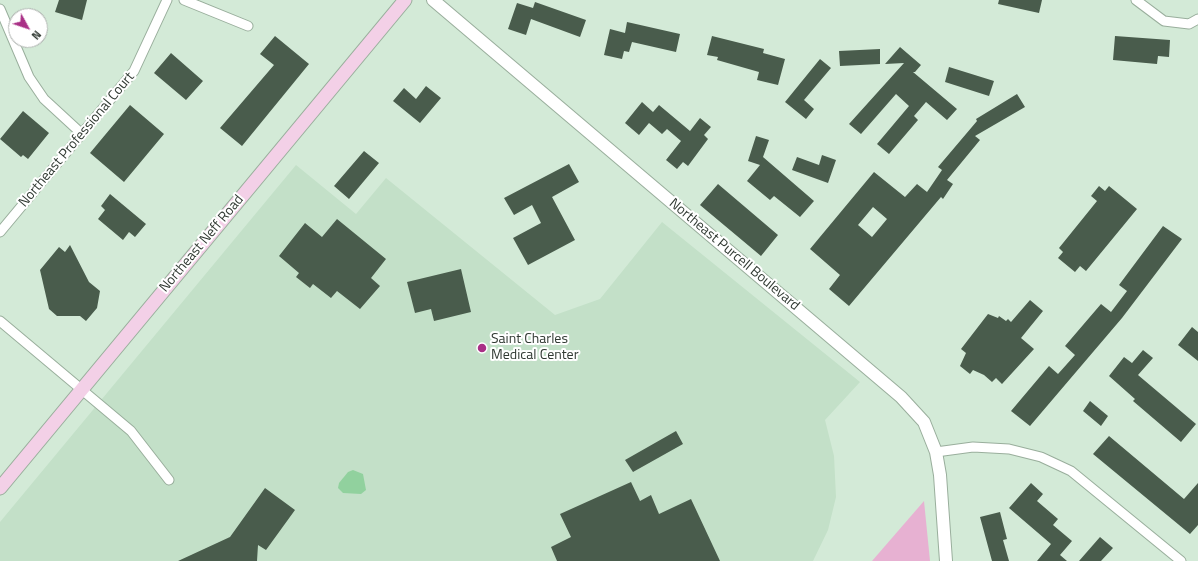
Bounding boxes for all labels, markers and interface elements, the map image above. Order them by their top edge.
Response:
north arrow [8,8,48,48]
text: N [28,27,45,43]
street label: Northeast Professional Court [16,69,138,211]
street label: Northeast Neff Road [156,192,248,296]
street label: Northeast Purcell Boulevard [665,196,803,314]
place label: Saint Charles Medical Center [491,332,579,364]
marker: Saint Charles Medical Center [476,342,488,354]

